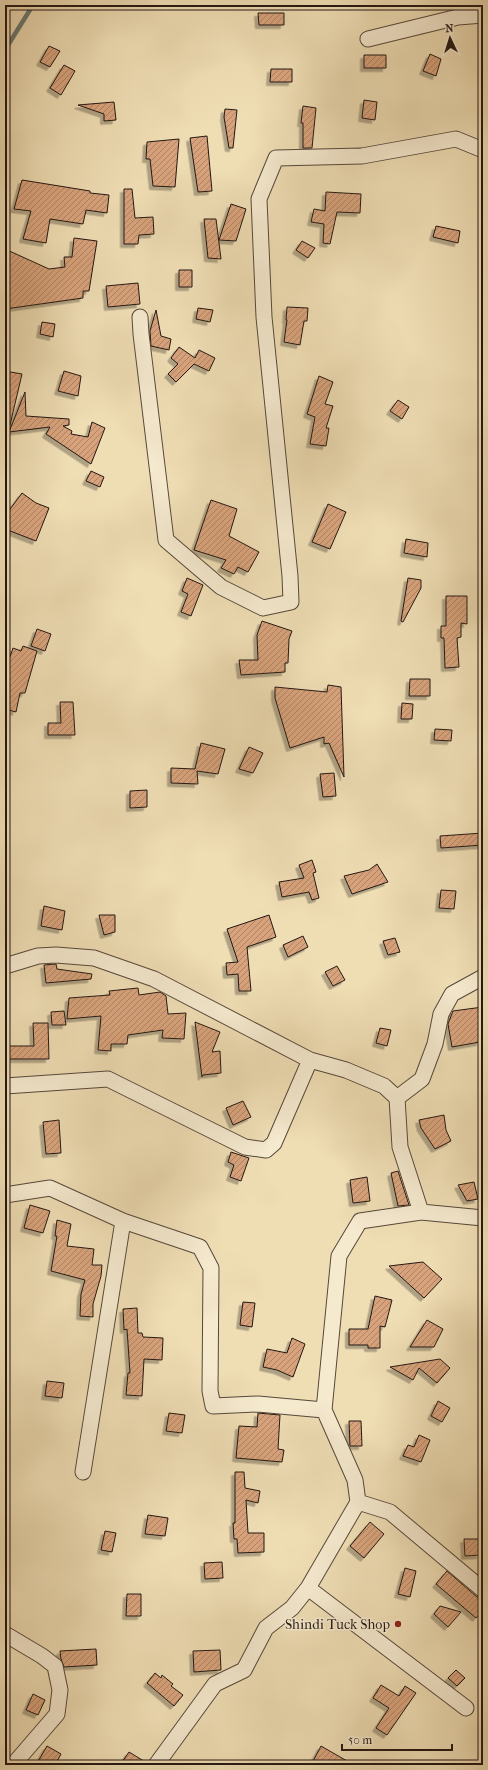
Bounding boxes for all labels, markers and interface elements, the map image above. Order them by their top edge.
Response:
north arrow [430,18,470,58]
text: N [445,22,455,35]
place label: Shindi Tuck Shop [285,1616,390,1633]
marker: Shindi Tuck Shop [393,1619,403,1629]
scale bar [342,1726,452,1752]
text: 50 m [348,1733,372,1747]

